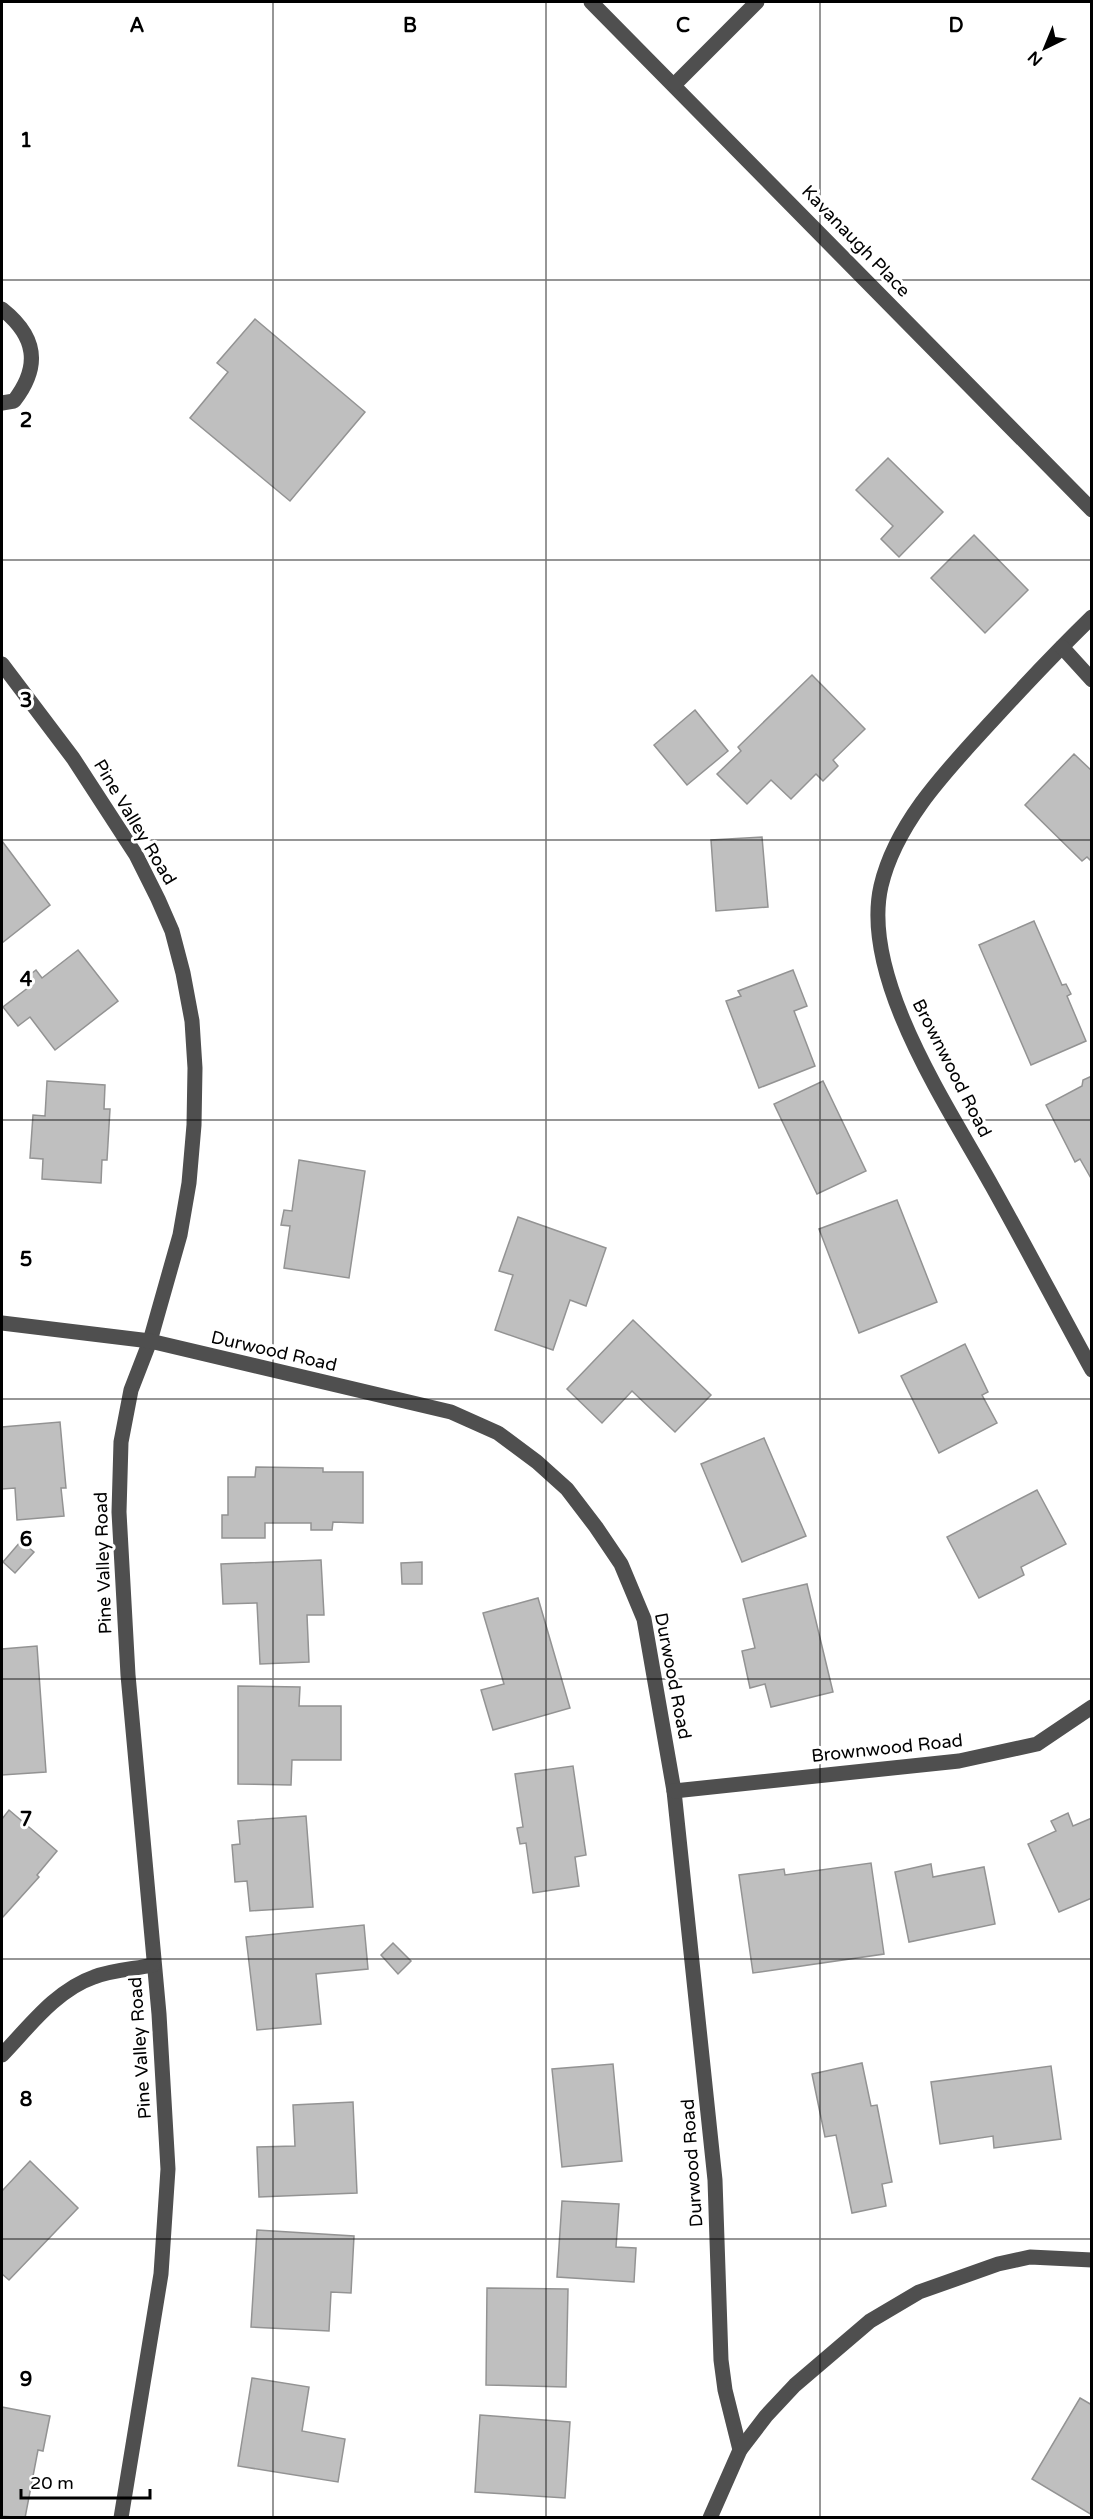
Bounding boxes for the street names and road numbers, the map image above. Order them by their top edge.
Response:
street label: Kavanaugh Place [797,181,915,301]
street label: Pine Valley Road [89,755,181,889]
street label: Brownwood Road [908,995,996,1141]
street label: Durwood Road [209,1326,339,1376]
street label: Pine Valley Road [90,1491,116,1635]
street label: Durwood Road [650,1611,696,1741]
street label: Brownwood Road [810,1729,964,1767]
street label: Pine Valley Road [124,1976,156,2120]
street label: Durwood Road [677,2098,707,2228]

